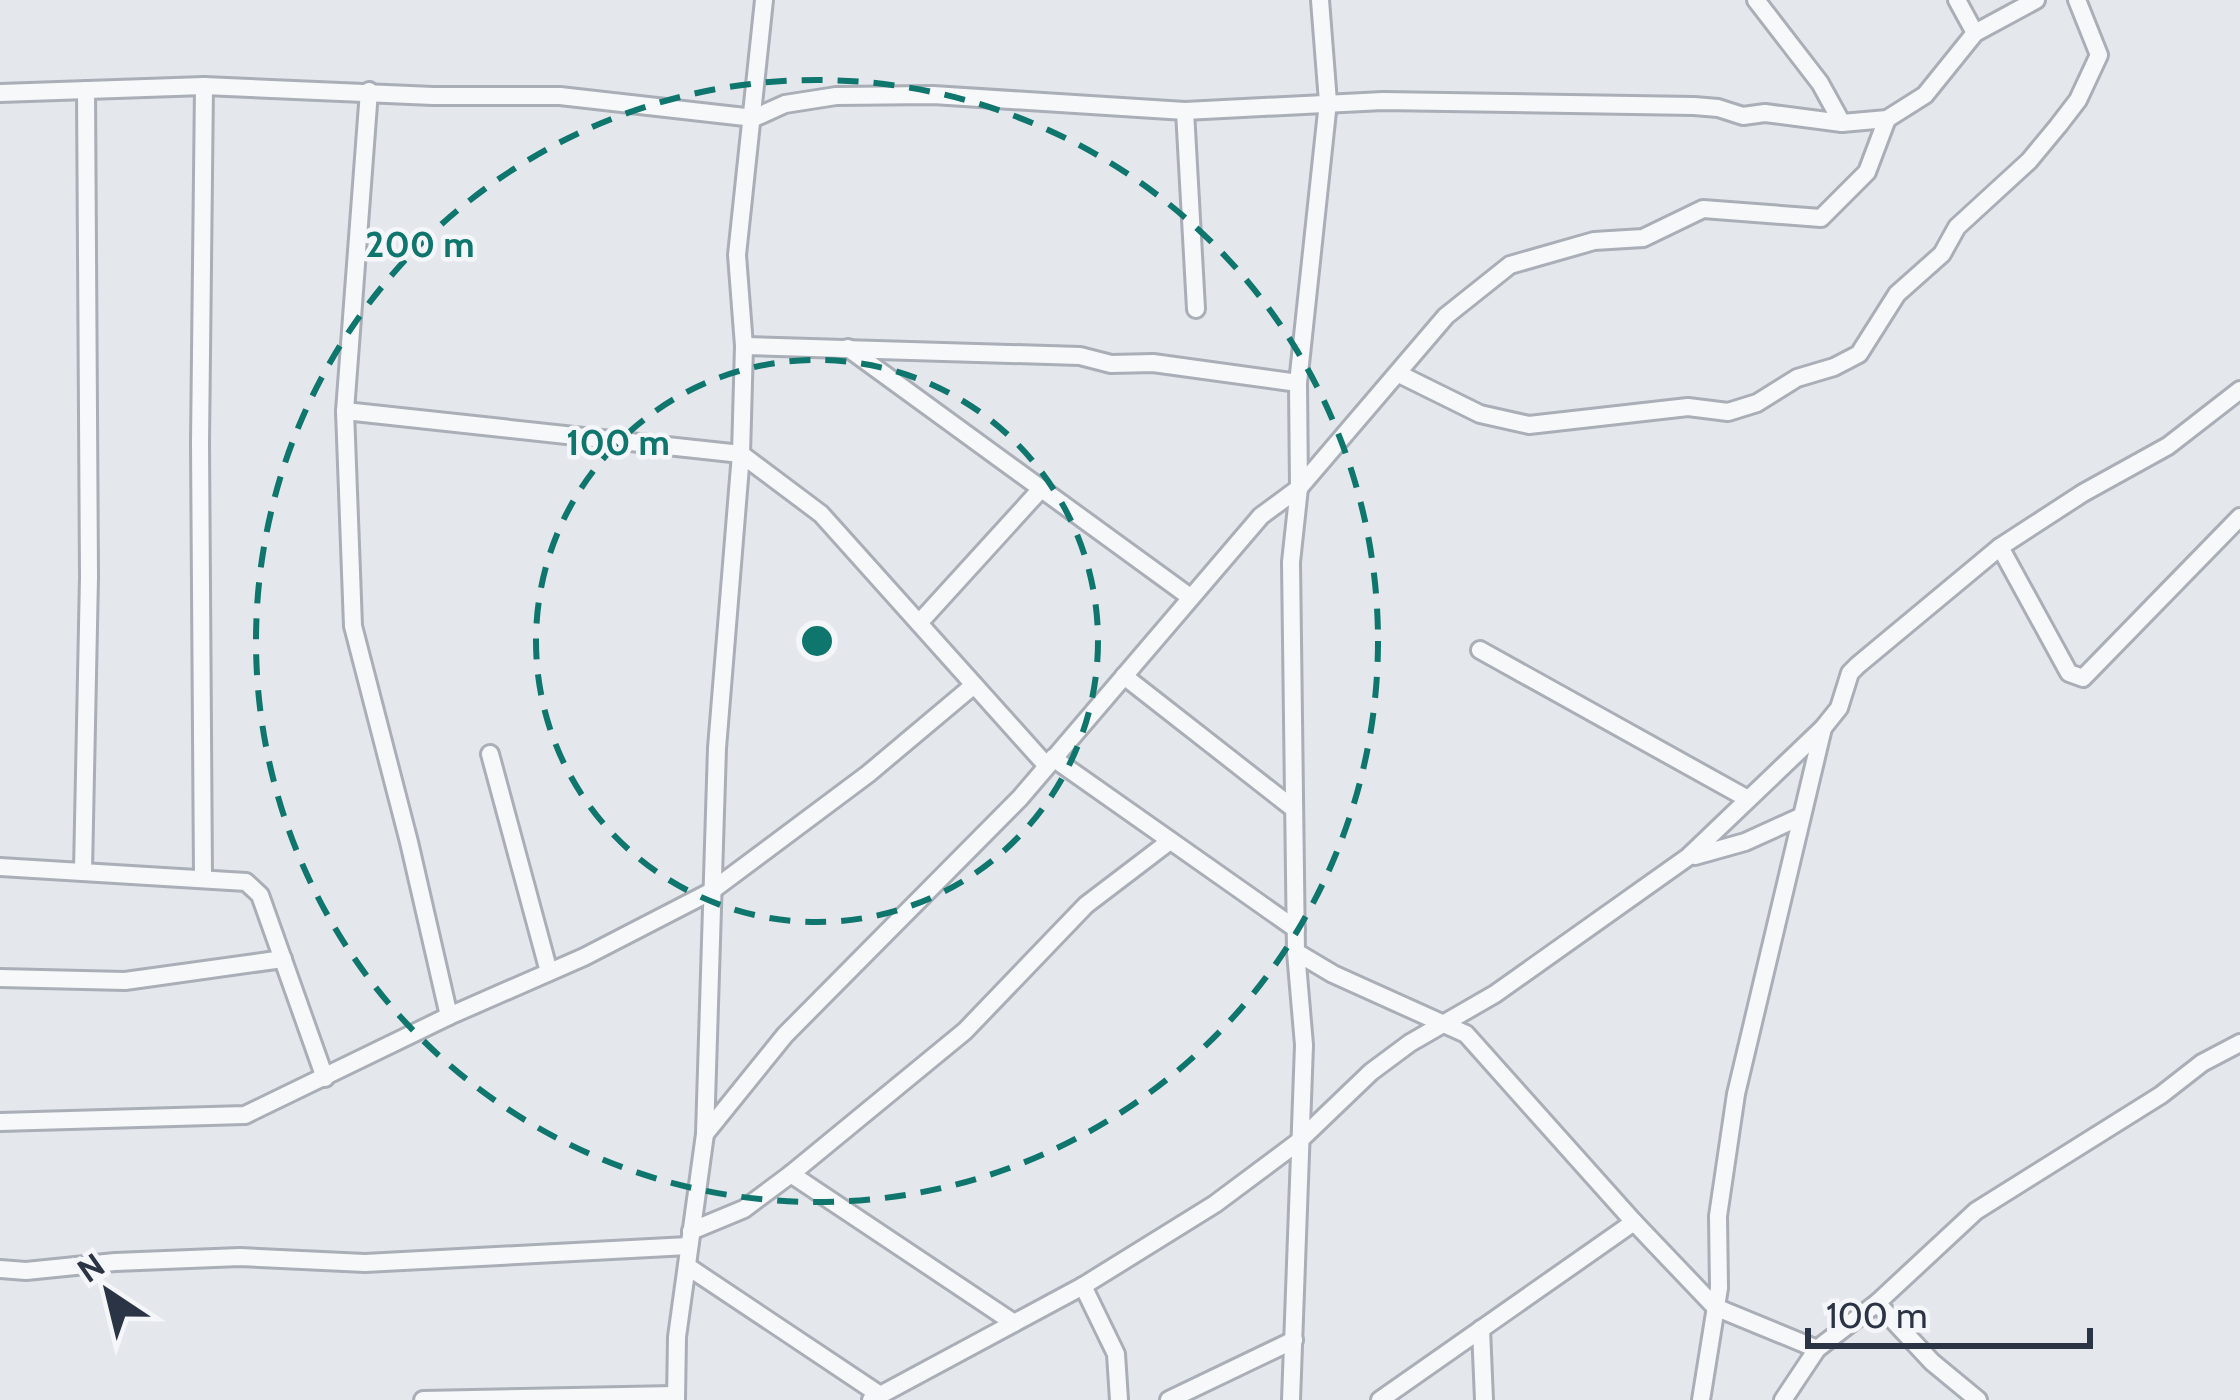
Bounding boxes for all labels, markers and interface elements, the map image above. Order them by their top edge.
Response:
text: 200 m [365,222,475,266]
text: 100 m [566,420,670,464]
centre of rings [796,620,838,662]
north arrow [48,1232,168,1352]
text: N [70,1244,112,1291]
scale bar [1808,1274,2090,1348]
text: 100 m [1826,1293,1928,1337]

